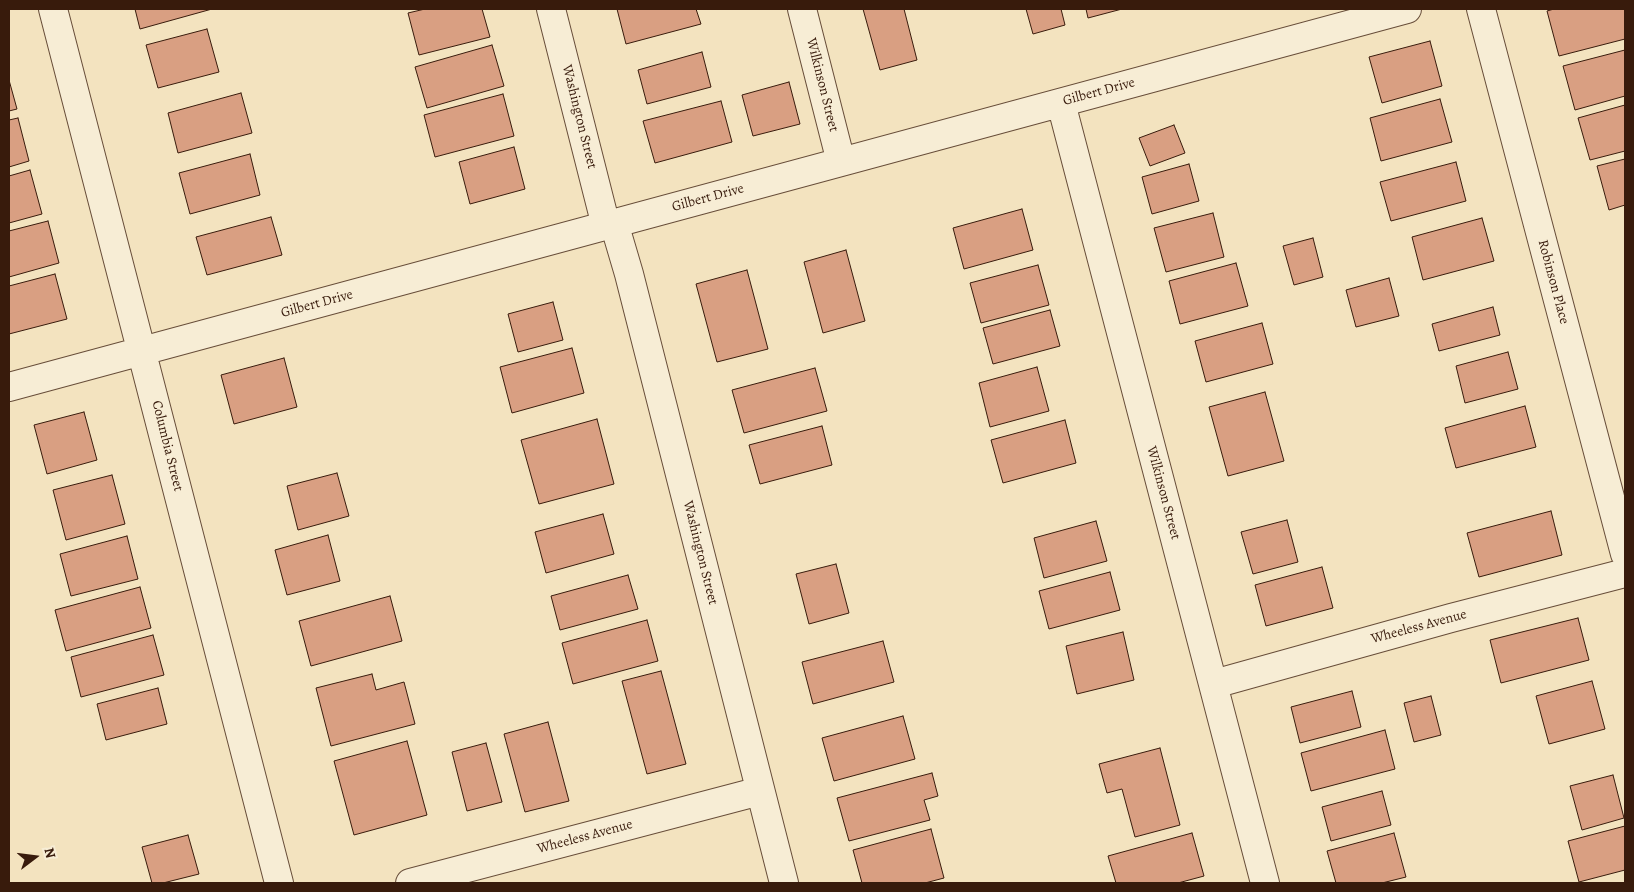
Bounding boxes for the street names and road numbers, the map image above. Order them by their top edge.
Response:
street label: Wilkinson Street [802,36,842,134]
street label: Washington Street [558,63,600,171]
street label: Gilbert Drive [1061,74,1137,110]
street label: Gilbert Drive [670,180,746,216]
street label: Robinson Place [1534,238,1572,326]
street label: Gilbert Drive [279,286,355,322]
street label: Columbia Street [148,399,186,493]
street label: Wilkinson Street [1142,445,1184,541]
street label: Washington Street [679,499,721,607]
street label: Wheeless Avenue [1369,606,1469,648]
street label: Wheeless Avenue [535,816,635,858]

